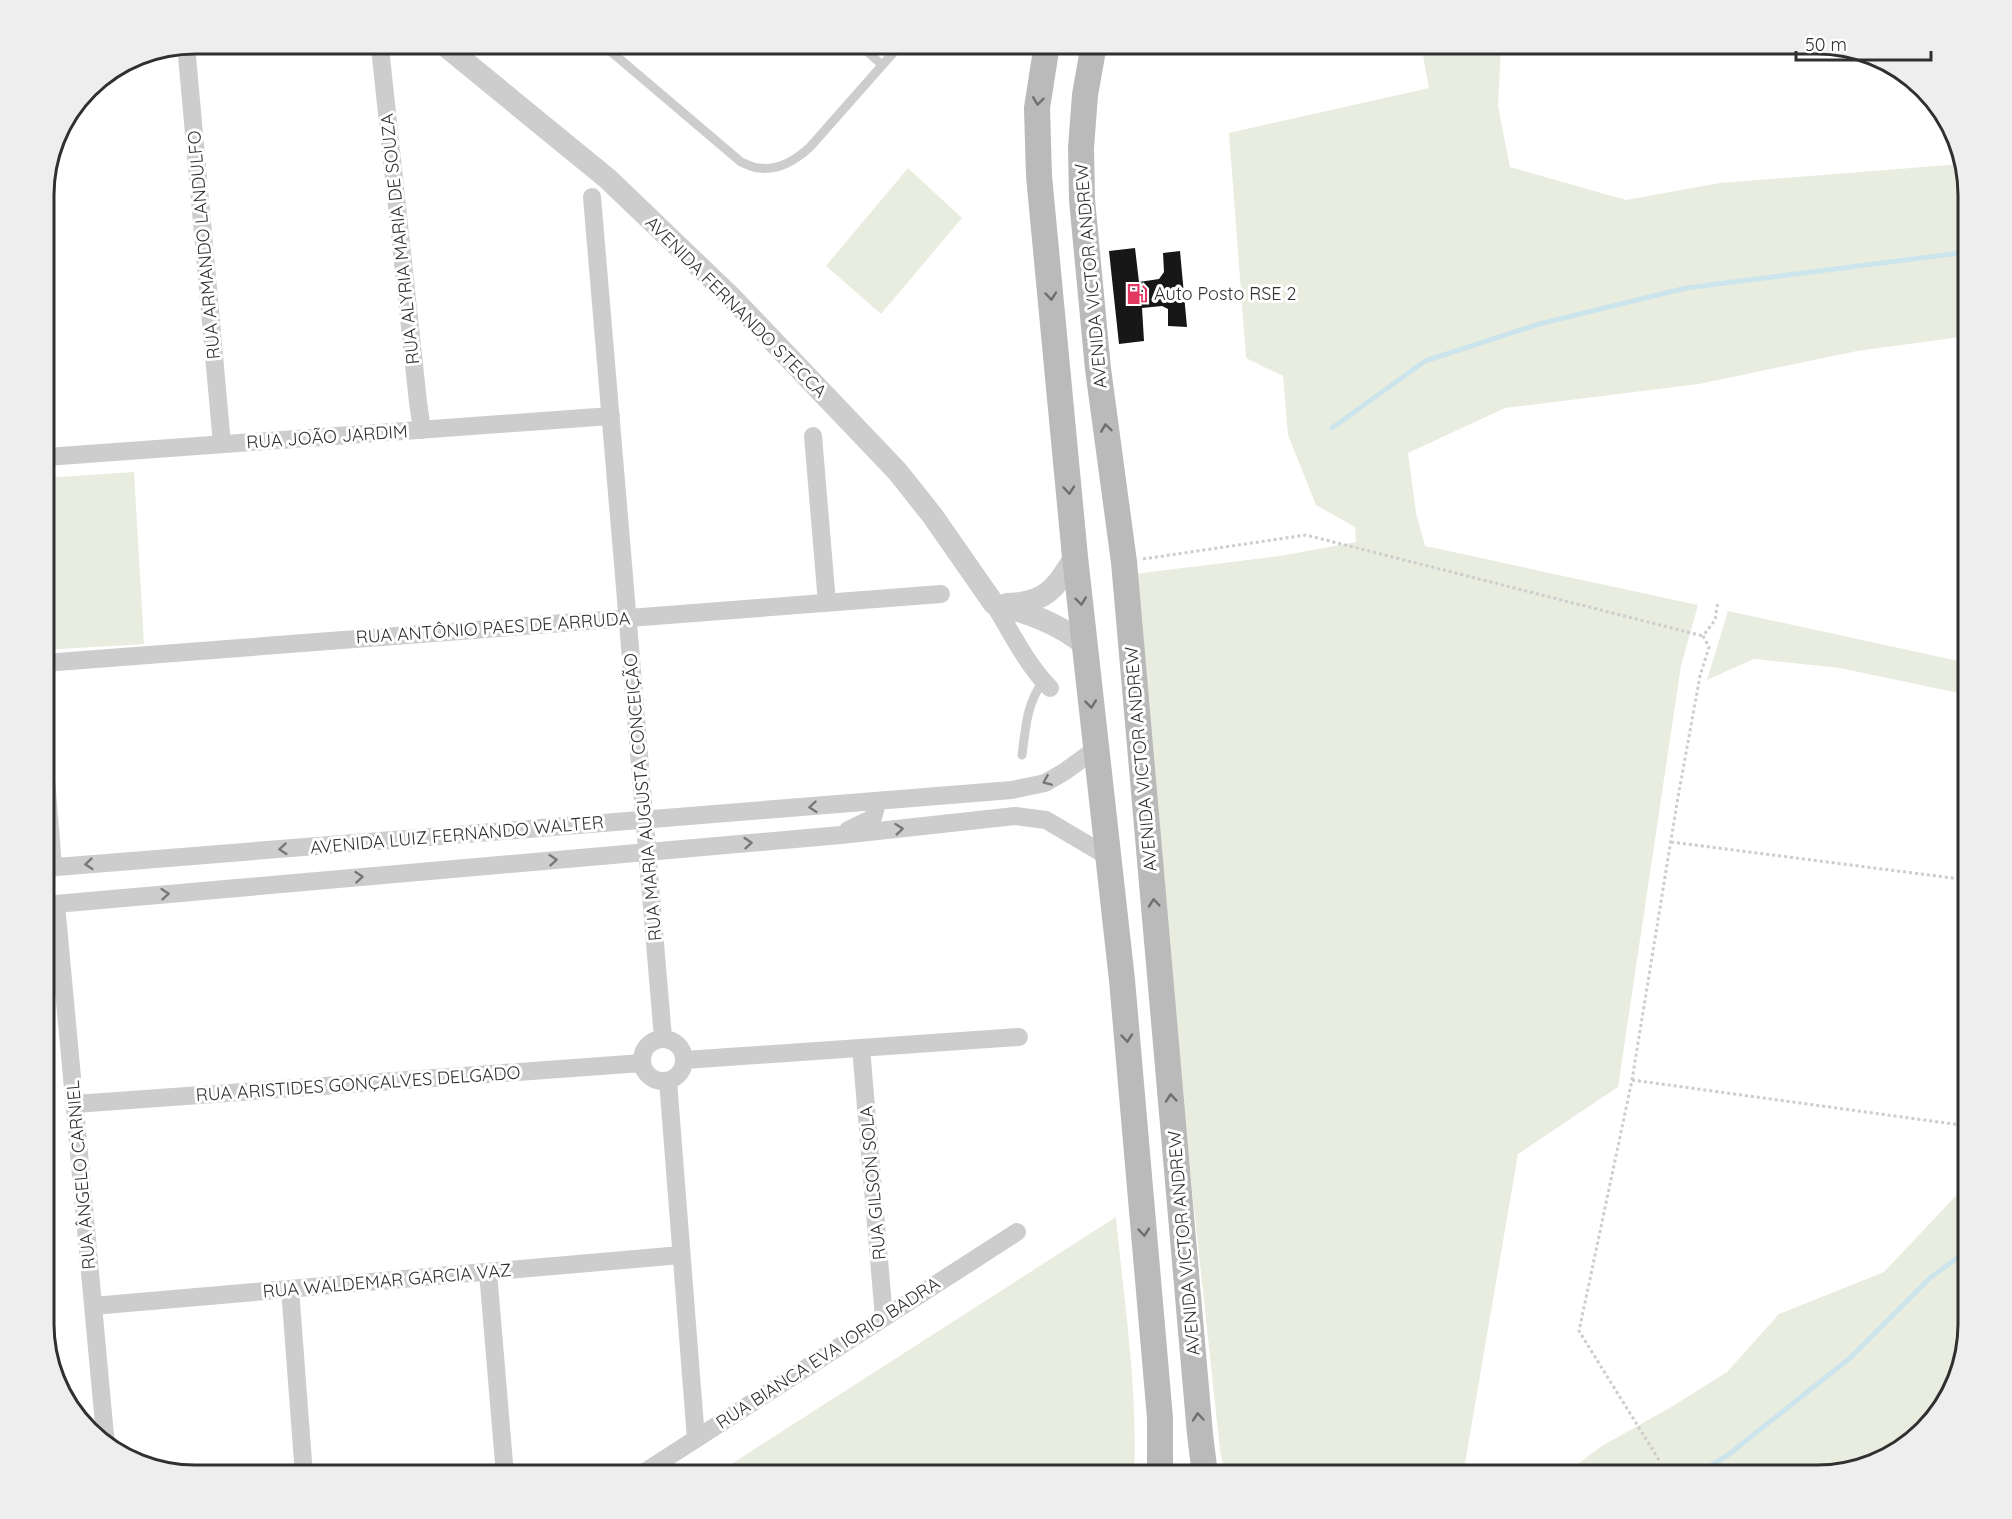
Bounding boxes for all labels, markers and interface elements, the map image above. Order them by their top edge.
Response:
scale bar [1796,24,1931,62]
text: 50 m [1805,33,1847,56]
one-way arrow [1032,97,1045,106]
street label: RUA ALYRIA MARIA DE SOUZA [375,112,424,366]
street label: RUA ARMANDO LANDULFO [182,130,225,360]
street label: AVENIDA VICTOR ANDREW [1069,162,1112,390]
street label: AVENIDA FERNANDO STECCA [641,211,832,403]
fuel station icon: Auto Posto RSE 2 [1125,282,1149,306]
place label: Auto Posto RSE 2 [1154,282,1296,305]
one-way arrow [1044,291,1057,300]
street label: RUA JOÃO JARDIM [246,419,408,454]
one-way arrow [1100,423,1113,433]
one-way arrow [1062,485,1075,494]
one-way arrow [1074,597,1086,606]
street label: RUA ANTÔNIO PAES DE ARRUDA [355,606,631,649]
street label: AVENIDA VICTOR ANDREW [1119,645,1162,873]
street label: RUA MARIA AUGUSTA CONCEIÇÃO [618,652,667,942]
one-way arrow [1084,699,1097,708]
one-way arrow [1042,774,1053,786]
one-way arrow [808,800,817,813]
street label: AVENIDA LUIZ FERNANDO WALTER [309,810,605,859]
one-way arrow [895,823,904,835]
one-way arrow [743,837,752,850]
one-way arrow [279,842,288,855]
one-way arrow [549,854,558,867]
one-way arrow [84,857,94,870]
one-way arrow [355,871,364,884]
one-way arrow [160,888,169,901]
one-way arrow [1148,899,1161,908]
one-way arrow [1120,1034,1133,1043]
street label: RUA ARISTIDES GONÇALVES DELGADO [195,1061,521,1106]
street label: RUA ÂNGELO CARNIEL [61,1079,100,1271]
one-way arrow [1165,1093,1178,1102]
street label: RUA GILSON SOLA [854,1105,891,1261]
street label: AVENIDA VICTOR ANDREW [1162,1129,1205,1357]
one-way arrow [1137,1228,1150,1237]
street label: RUA WALDEMAR GARCIA VAZ [262,1258,512,1303]
street label: RUA BIANCA EVA IORIO BADRA [712,1271,944,1434]
one-way arrow [1192,1413,1205,1422]

